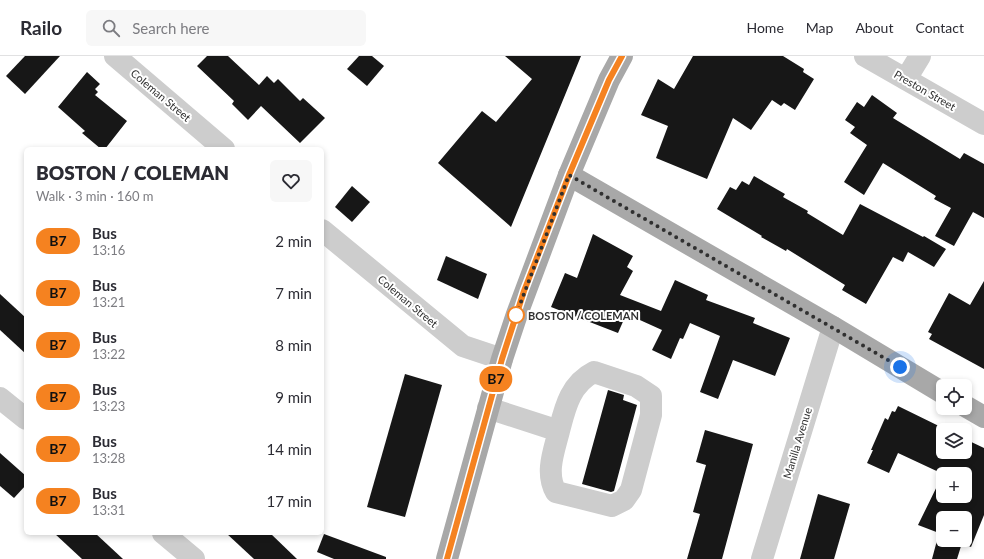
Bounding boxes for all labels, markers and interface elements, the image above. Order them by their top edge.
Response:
search box [86,10,366,46]
text: Railo [20,16,62,39]
icon: search [100,17,122,39]
text: Search here [132,19,210,37]
text: Home [746,19,784,36]
text: Map [806,19,833,36]
text: About [855,19,893,36]
text: Contact [915,19,964,36]
street label: Coleman Street [128,66,194,124]
street label: Preston Street [892,67,958,113]
button: heart [270,160,312,202]
text: BOSTON / COLEMAN [36,161,229,184]
text: Walk · 3 min · 160 m [36,188,154,204]
text: Bus [92,224,117,242]
text: B7 [49,232,67,249]
text: 2 min [275,232,312,250]
text: 13:16 [92,242,125,258]
street label: Coleman Street [375,272,441,330]
text: Bus [92,276,117,294]
text: B7 [49,284,67,301]
text: 7 min [275,284,312,302]
text: 13:21 [92,294,125,310]
marker: BOSTON / COLEMAN [507,306,525,324]
place label: BOSTON / COLEMAN [528,309,639,322]
text: Bus [92,328,117,346]
text: B7 [49,336,67,353]
text: 8 min [275,336,312,354]
text: 13:22 [92,346,125,362]
your location [890,357,910,377]
line badge: B7 [478,366,514,392]
text: B7 [487,370,505,387]
map controls [936,379,972,547]
button: locate [936,379,972,415]
text: Bus [92,380,117,398]
text: B7 [49,388,67,405]
text: 9 min [275,388,312,406]
text: 13:23 [92,398,125,414]
street label: Manilla Avenue [780,406,814,480]
button: layers [936,423,972,459]
text: Bus [92,432,117,450]
text: B7 [49,440,67,457]
text: 14 min [266,440,312,458]
text: 13:28 [92,450,125,466]
button: + [936,467,972,503]
text: Bus [92,484,117,502]
text: B7 [49,492,67,509]
text: 17 min [266,492,312,510]
text: 13:31 [92,502,125,518]
button: − [936,511,972,547]

